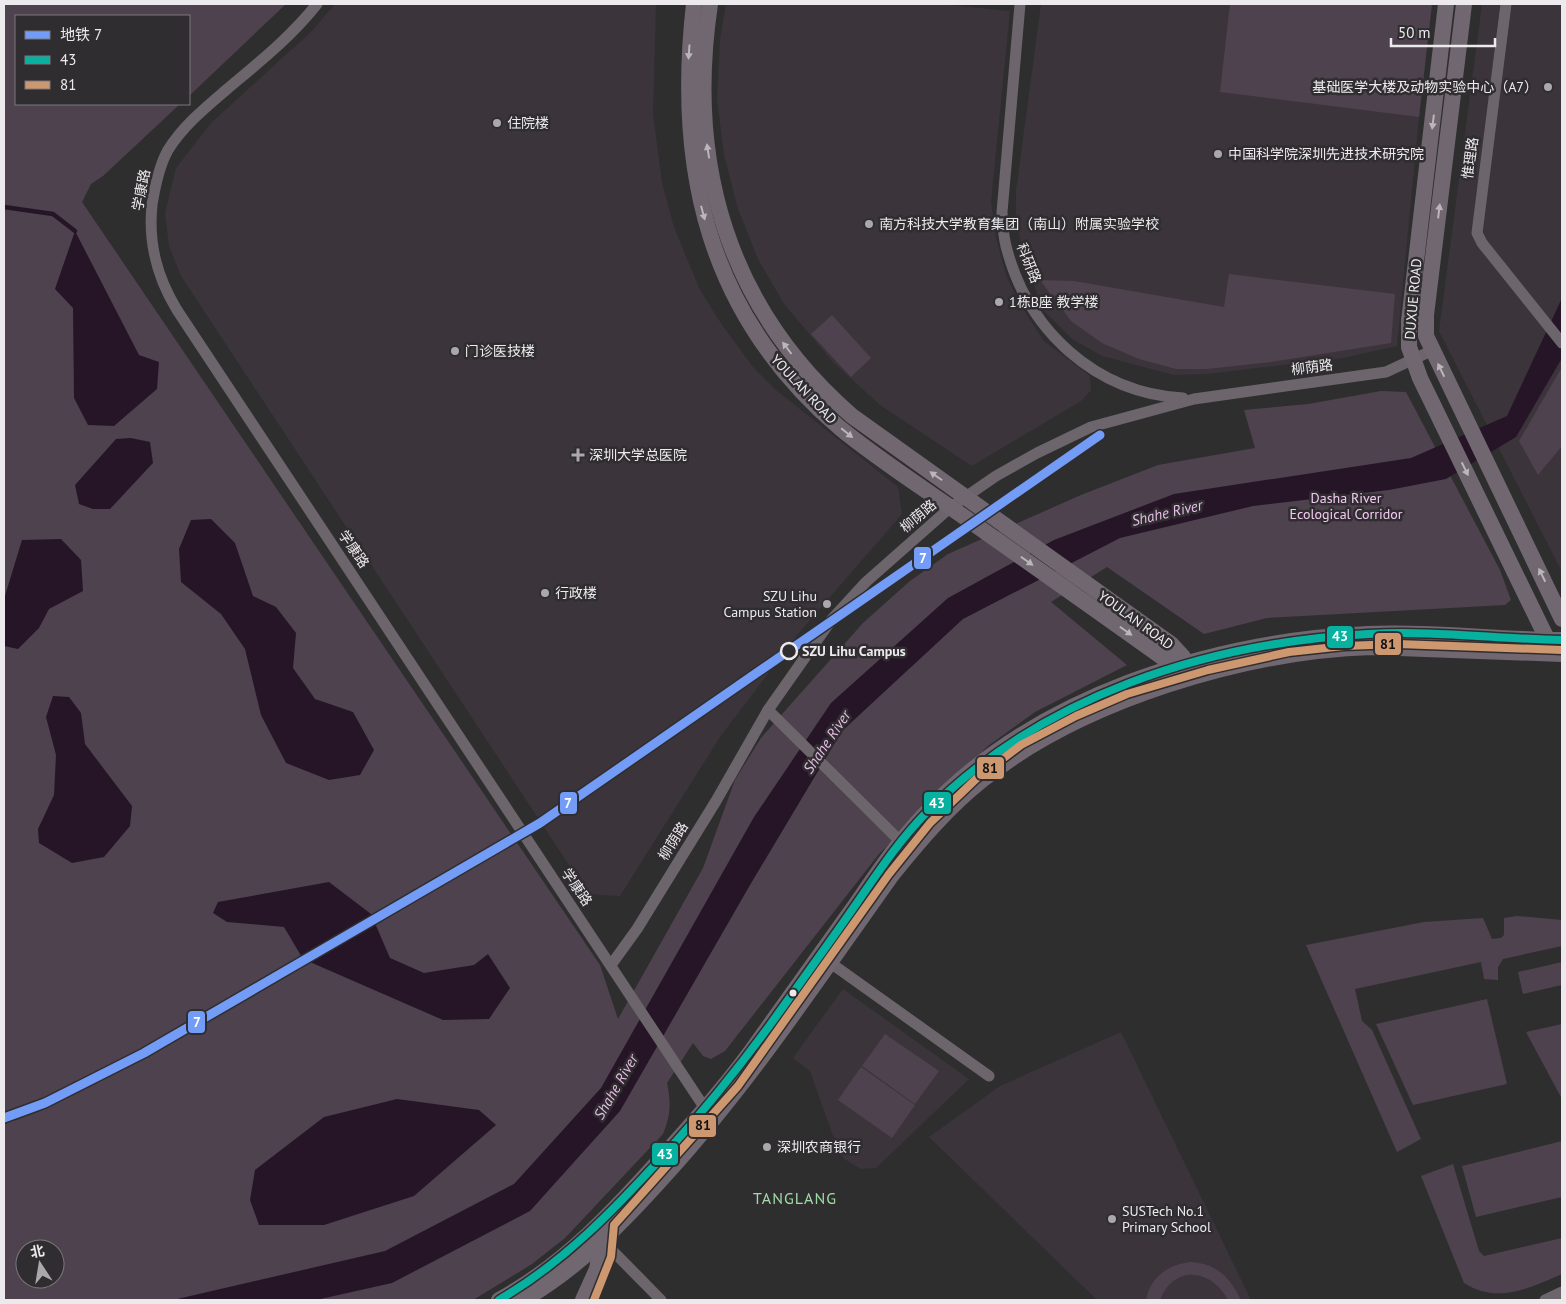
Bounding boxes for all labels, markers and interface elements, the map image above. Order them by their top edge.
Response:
legend [15,15,190,105]
scale bar [1391,15,1495,47]
text: 50 m [1398,23,1431,42]
text: 地铁 7 [60,25,102,44]
one-way arrow [685,45,693,61]
text: 43 [60,50,76,69]
text: 81 [60,75,76,94]
place label: 基础医学大楼及动物实验中心（A7） [1312,78,1538,96]
marker: 基础医学大楼及动物实验中心（A7） [1542,81,1554,93]
place label: 住院楼 [507,114,549,132]
one-way arrow [1429,114,1437,130]
marker: 住院楼 [491,117,503,129]
street label: 惟理路 [1458,136,1482,180]
one-way arrow [704,143,712,159]
place label: 中国科学院深圳先进技术研究院 [1228,145,1424,163]
marker: 中国科学院深圳先进技术研究院 [1212,148,1224,160]
street label: 学康路 [128,168,154,212]
one-way arrow [1435,203,1443,219]
one-way arrow [700,206,708,221]
place label: 南方科技大学教育集团（南山）附属实验学校 [879,215,1159,233]
marker: 南方科技大学教育集团（南山）附属实验学校 [863,218,875,230]
street label: 科研路 [1013,240,1045,286]
street label: DUXUE ROAD [1400,258,1426,340]
place label: 1栋B座 教学楼 [1009,293,1099,311]
marker: 1栋B座 教学楼 [993,296,1005,308]
one-way arrow [782,341,792,355]
place label: 门诊医技楼 [465,342,535,360]
marker: 门诊医技楼 [449,345,461,357]
street label: YOULAN ROAD [767,350,841,428]
street label: 柳荫路 [1290,356,1334,378]
one-way arrow [1436,363,1444,377]
one-way arrow [841,428,854,439]
place label: 深圳大学总医院 [589,446,687,464]
marker: 深圳大学总医院 [571,448,585,462]
one-way arrow [1461,462,1469,476]
one-way arrow [930,471,943,482]
park label: Dasha River Ecological Corridor [1289,489,1403,523]
water label: Shahe River [1130,495,1205,530]
street label: 柳荫路 [896,496,940,536]
street label: 学康路 [335,527,373,571]
line badge: 7 [913,546,932,570]
text: 7 [919,549,927,567]
one-way arrow [1020,556,1033,566]
one-way arrow [1538,568,1546,582]
place label: 行政楼 [555,584,597,602]
marker: 行政楼 [539,587,551,599]
place label: SZU Lihu Campus Station [723,587,817,621]
street label: YOULAN ROAD [1095,587,1177,653]
marker: SZU Lihu Campus Station [821,598,833,610]
line badge: 43 [1326,625,1354,649]
one-way arrow [1119,626,1133,636]
text: 43 [1332,627,1348,645]
line badge: 81 [1374,632,1402,656]
text: 81 [1380,635,1396,653]
marker: SZU Lihu Campus [780,642,798,660]
place label: SZU Lihu Campus [802,642,906,660]
water label: Shahe River [799,706,855,777]
line badge: 81 [976,756,1005,780]
text: 81 [982,759,998,777]
line badge: 7 [559,791,578,815]
line badge: 43 [923,791,952,815]
text: 7 [564,794,572,812]
text: 43 [929,794,945,812]
street label: 柳荫路 [654,818,692,864]
street label: 学康路 [558,865,596,909]
unlabelled marker [788,988,798,998]
line badge: 7 [187,1010,206,1034]
text: 7 [193,1013,201,1031]
water label: Shahe River [589,1050,642,1123]
line badge: 81 [688,1114,717,1138]
text: 81 [695,1116,711,1134]
place label: 深圳农商银行 [777,1138,861,1156]
marker: 深圳农商银行 [761,1141,773,1153]
line badge: 43 [651,1142,679,1166]
text: 43 [657,1145,673,1163]
district label: TANGLANG [753,1188,837,1208]
place label: SUSTech No.1 Primary School [1122,1202,1211,1236]
marker: SUSTech No.1 Primary School [1106,1213,1118,1225]
north arrow [15,1239,65,1289]
text: 北 [29,1241,46,1262]

